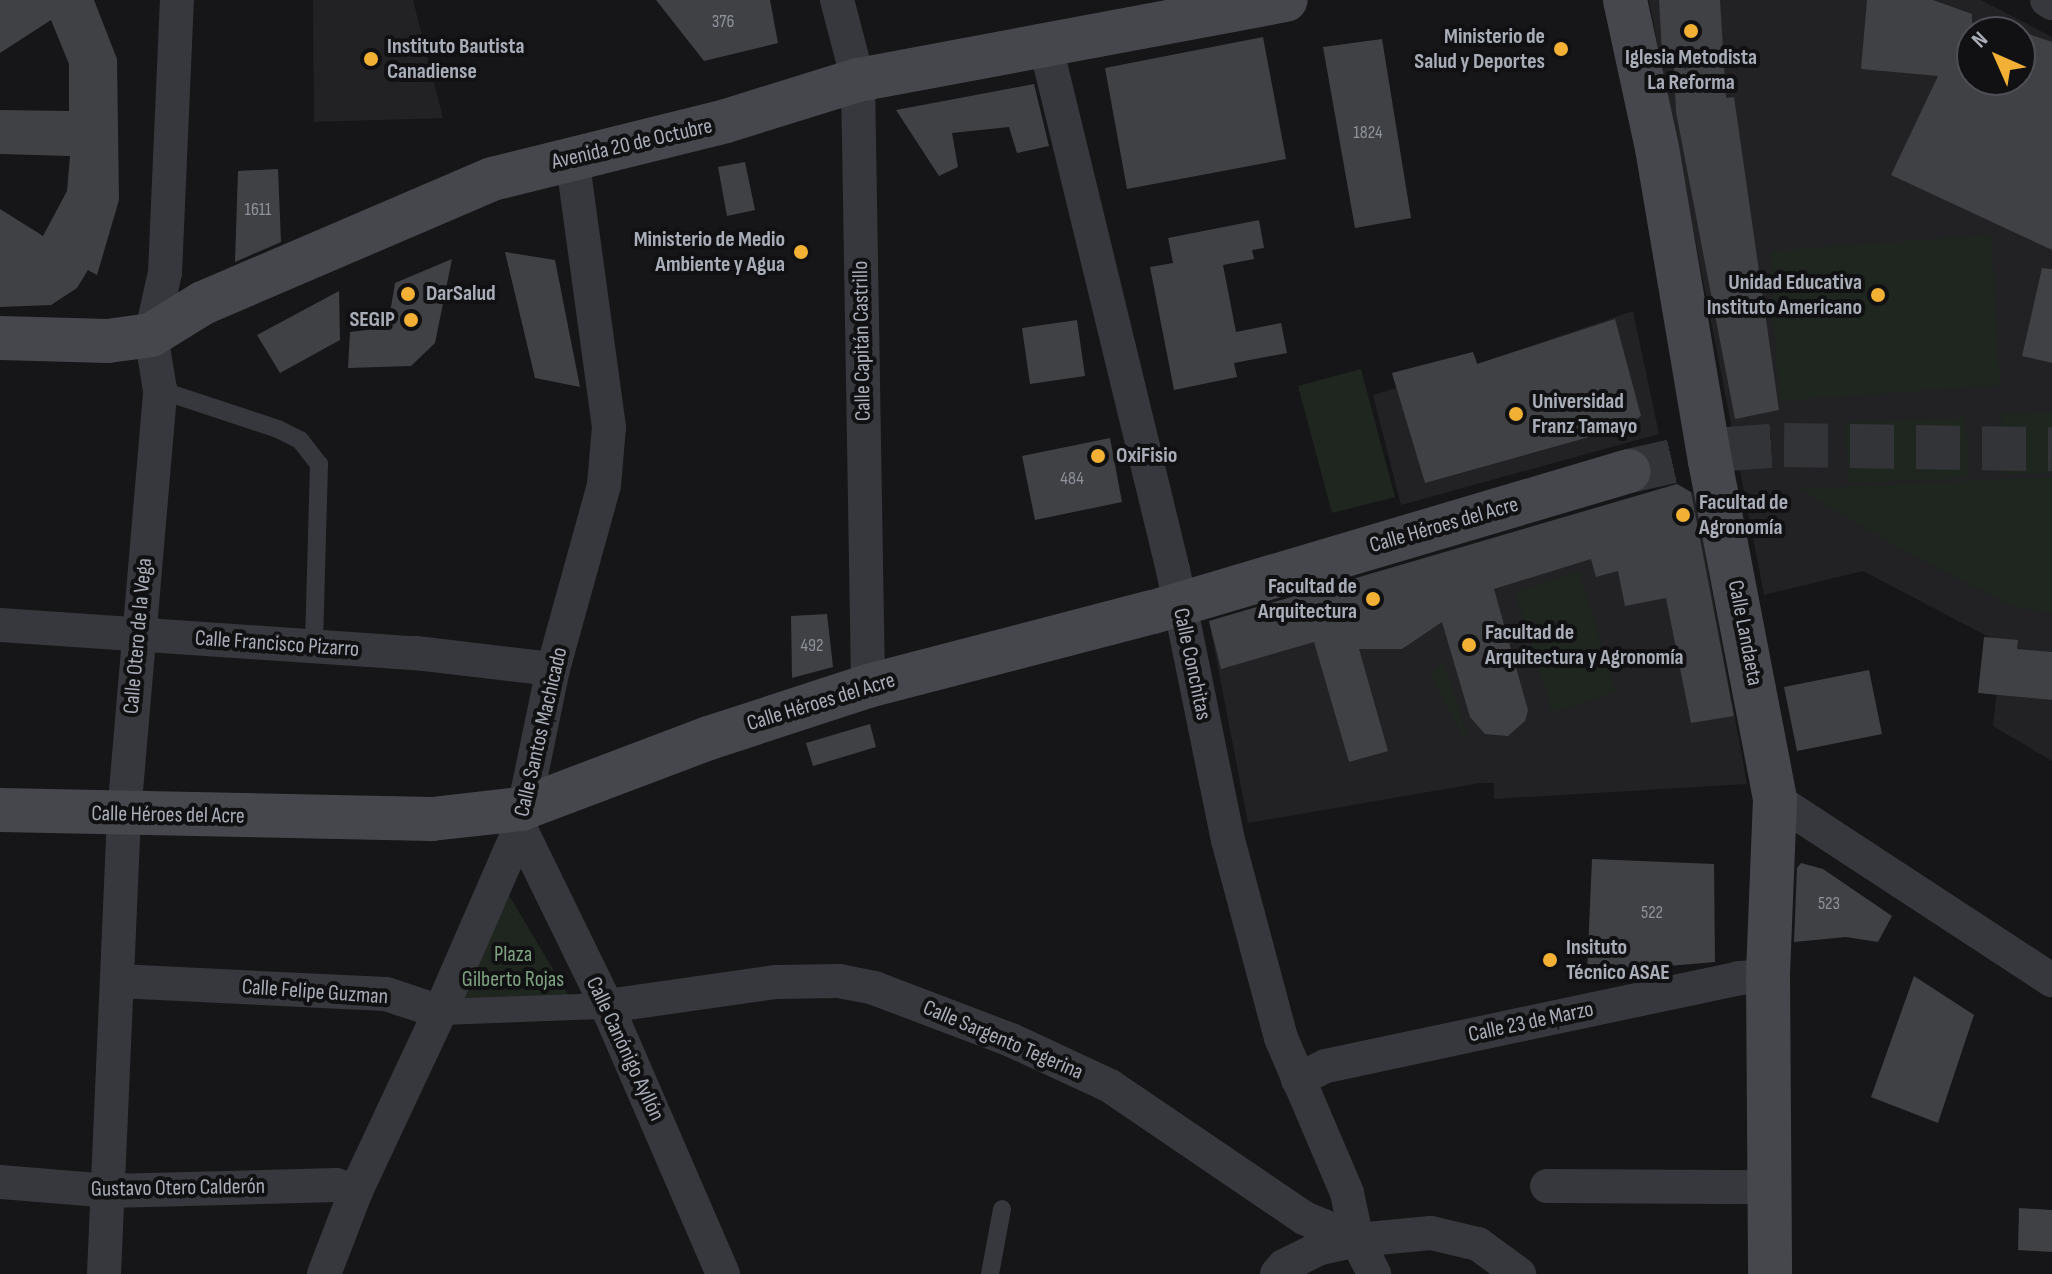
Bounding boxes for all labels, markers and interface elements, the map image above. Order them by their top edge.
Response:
house number: 376 [712,11,734,33]
north arrow [1956,16,2036,96]
marker: Iglesia Metodista La Reforma [1682,22,1700,40]
place label: Ministerio de Salud y Deportes [1414,23,1545,74]
text: N [1966,26,1994,54]
place label: Instituto Bautista Canadiense [387,33,524,84]
marker: Ministerio de Salud y Deportes [1552,40,1570,58]
place label: Iglesia Metodista La Reforma [1625,44,1757,96]
marker: Instituto Bautista Canadiense [362,50,380,68]
street label: Avenida 20 de Octubre [549,113,715,175]
house number: 1824 [1353,122,1383,144]
house number: 1611 [245,199,271,221]
place label: Ministerio de Medio Ambiente y Agua [634,226,785,278]
marker: Ministerio de Medio Ambiente y Agua [792,243,810,261]
street label: Calle Capitán Castrillo [847,261,877,421]
place label: Unidad Educativa Instituto Americano [1707,269,1862,320]
place label: DarSalud [426,281,496,307]
marker: DarSalud [397,283,419,305]
marker: Unidad Educativa Instituto Americano [1869,286,1887,304]
place label: SEGIP [349,307,395,333]
marker: SEGIP [402,311,420,329]
place label: Universidad Franz Tamayo [1532,388,1637,440]
marker: Universidad Franz Tamayo [1507,405,1525,423]
place label: OxiFisio [1116,443,1177,469]
marker: OxiFisio [1087,445,1109,467]
house number: 484 [1060,468,1084,490]
place label: Facultad de Agronomía [1699,489,1788,540]
street label: Calle Héroes del Acre [1367,491,1521,559]
marker: Facultad de Agronomía [1674,506,1692,524]
street label: Calle Otero de la Vega [118,557,158,715]
place label: Facultad de Arquitectura [1258,573,1357,624]
street label: Calle Landaeta [1722,578,1768,688]
marker: Facultad de Arquitectura [1364,590,1382,608]
street label: Calle Conchitas [1167,606,1217,722]
place label: Facultad de Arquitectura y Agronomía [1485,619,1684,670]
street label: Calle Francisco Pizarro [194,625,360,663]
house number: 492 [801,635,823,657]
marker: Facultad de Arquitectura y Agronomía [1460,636,1478,654]
street label: Calle Santos Machicado [509,645,573,819]
street label: Calle Héroes del Acre [744,667,898,737]
street label: Calle Héroes del Acre [91,800,245,830]
house number: 523 [1818,893,1840,915]
house number: 522 [1641,902,1663,924]
place label: Insituto Técnico ASAE [1566,934,1670,986]
park label: Plaza Gilberto Rojas [462,941,564,992]
marker: Insituto Técnico ASAE [1541,951,1559,969]
street label: Calle Canónigo Ayllón [580,973,670,1125]
street label: Calle Felipe Guzman [241,974,389,1010]
street label: Calle Sargento Tegerina [919,994,1087,1086]
street label: Calle 23 de Marzo [1466,996,1596,1048]
street label: Gustavo Otero Calderón [91,1173,265,1203]

